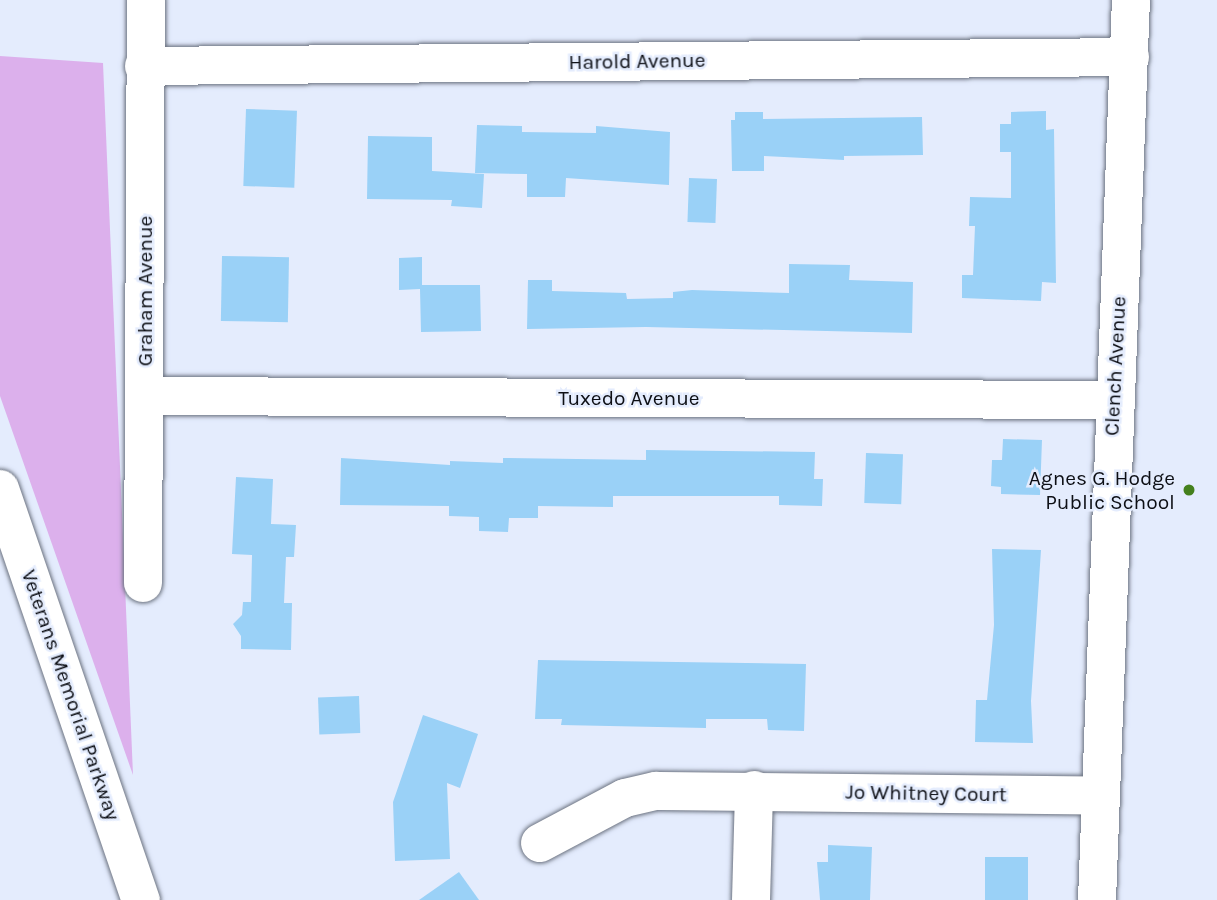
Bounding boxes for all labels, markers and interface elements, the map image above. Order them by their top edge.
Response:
street label: Harold Avenue [568,47,706,75]
street label: Graham Avenue [132,216,158,366]
street label: Clench Avenue [1099,296,1131,436]
street label: Tuxedo Avenue [558,385,700,411]
place label: Agnes G. Hodge Public School [1029,465,1175,515]
marker: Agnes G. Hodge Public School [1181,482,1197,498]
street label: Veterans Memorial Parkway [16,566,126,824]
street label: Jo Whitney Court [845,779,1007,807]

